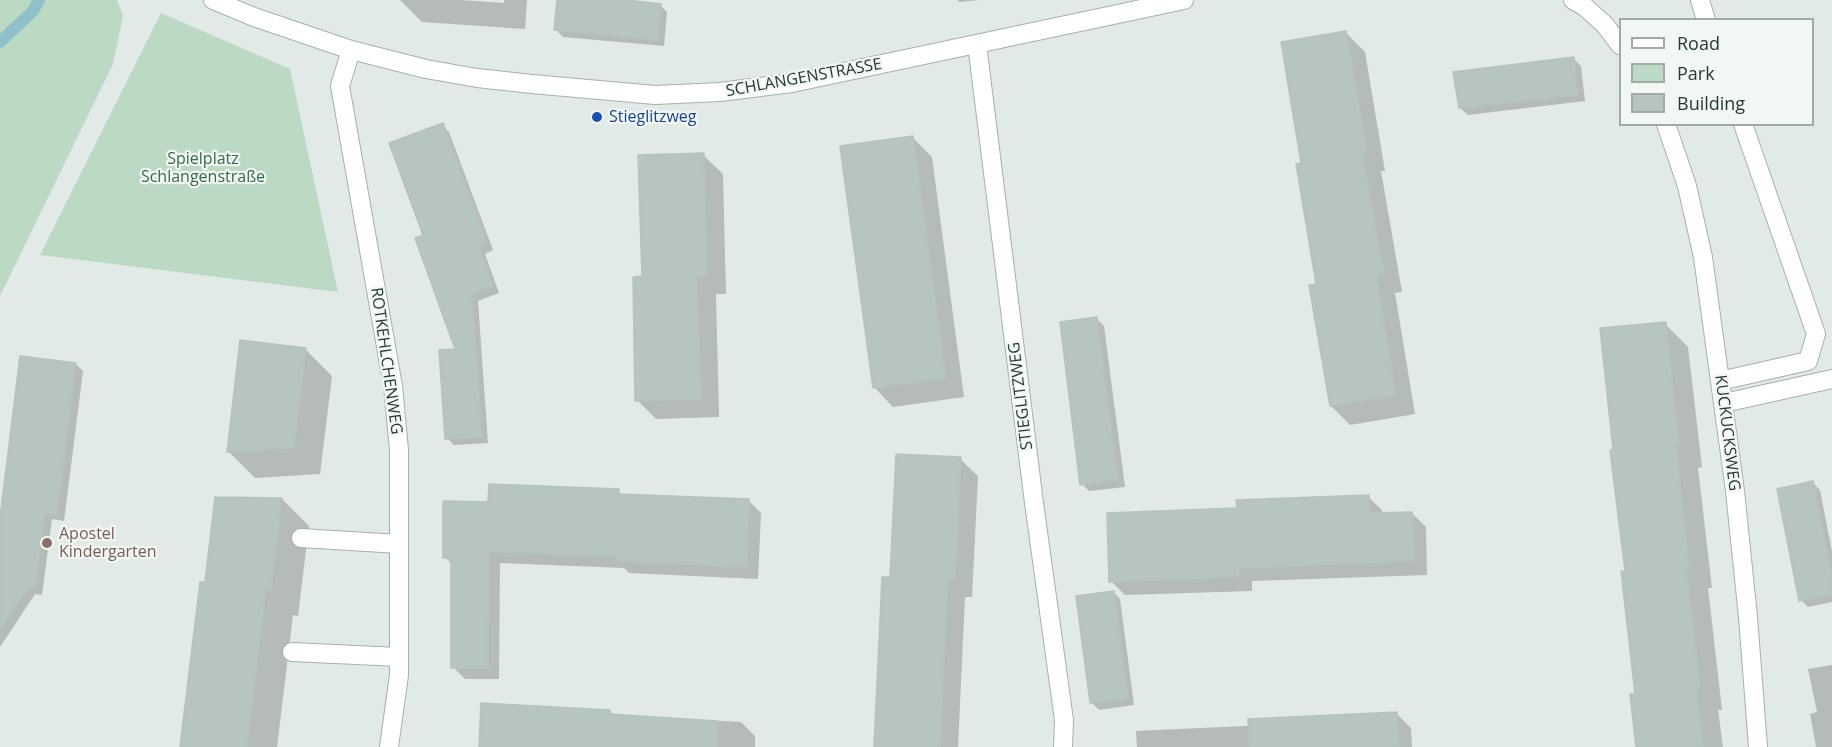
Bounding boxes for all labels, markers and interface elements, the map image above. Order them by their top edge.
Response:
legend [1619,18,1814,126]
text: Road [1677,31,1720,55]
street label: SCHLANGENSTRASSE [725,55,883,101]
text: Park [1677,61,1715,85]
text: Building [1677,91,1745,115]
place label: Stieglitzweg [609,107,697,127]
marker: Stieglitzweg [590,110,604,124]
park label: Spielplatz Schlangenstraße [141,149,265,187]
street label: ROTKEHLCHENWEG [366,286,406,436]
street label: STIEGLITZWEG [1005,341,1037,451]
street label: KUCKUCKSWEG [1710,374,1744,492]
place label: Apostel Kindergarten [59,524,157,562]
marker: Apostel Kindergarten [40,536,54,550]

